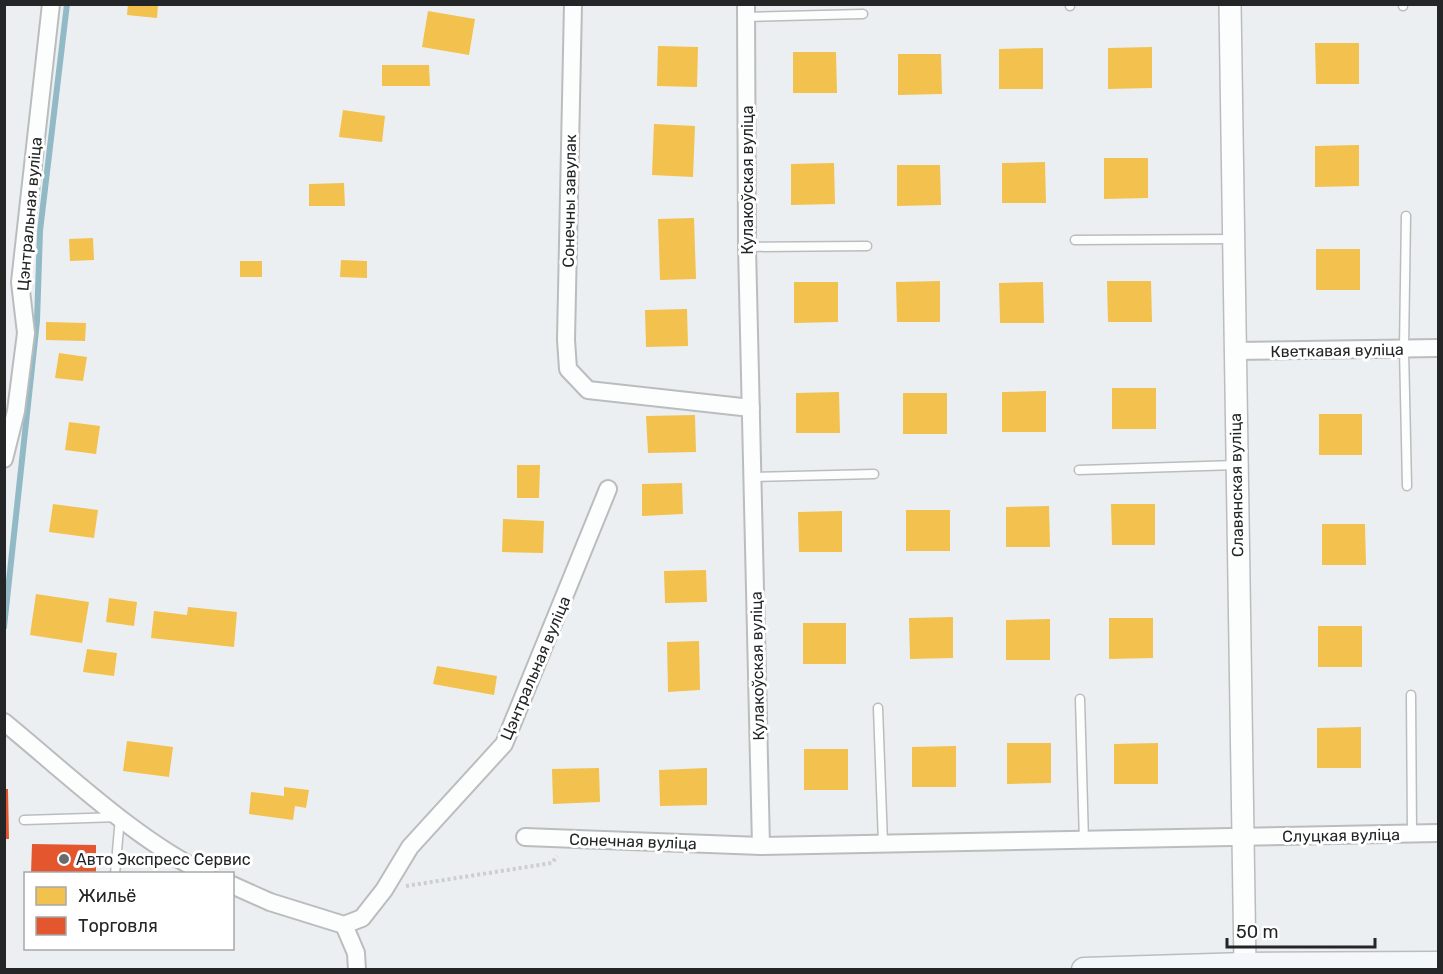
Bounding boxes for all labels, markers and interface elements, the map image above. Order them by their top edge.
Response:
street label: Кулакоўская вуліца [738,105,757,255]
street label: Сонечны завулак [559,134,580,268]
street label: Цэнтральная вуліца [13,136,46,292]
street label: Кветкавая вуліца [1270,340,1404,361]
street label: Славянская вуліца [1226,413,1247,557]
street label: Кулакоўская вуліца [747,591,768,741]
street label: Цэнтральная вуліца [497,593,574,743]
street label: Слуцкая вуліца [1282,825,1400,846]
street label: Сонечная вуліца [569,830,697,853]
place label: Авто Экспресс Сервис [76,850,251,869]
marker: Авто Экспресс Сервис [57,852,71,866]
legend [24,872,234,950]
text: Жильё [78,885,136,907]
scale bar [1227,911,1376,949]
text: Торговля [78,915,158,937]
text: 50 m [1236,921,1279,943]

